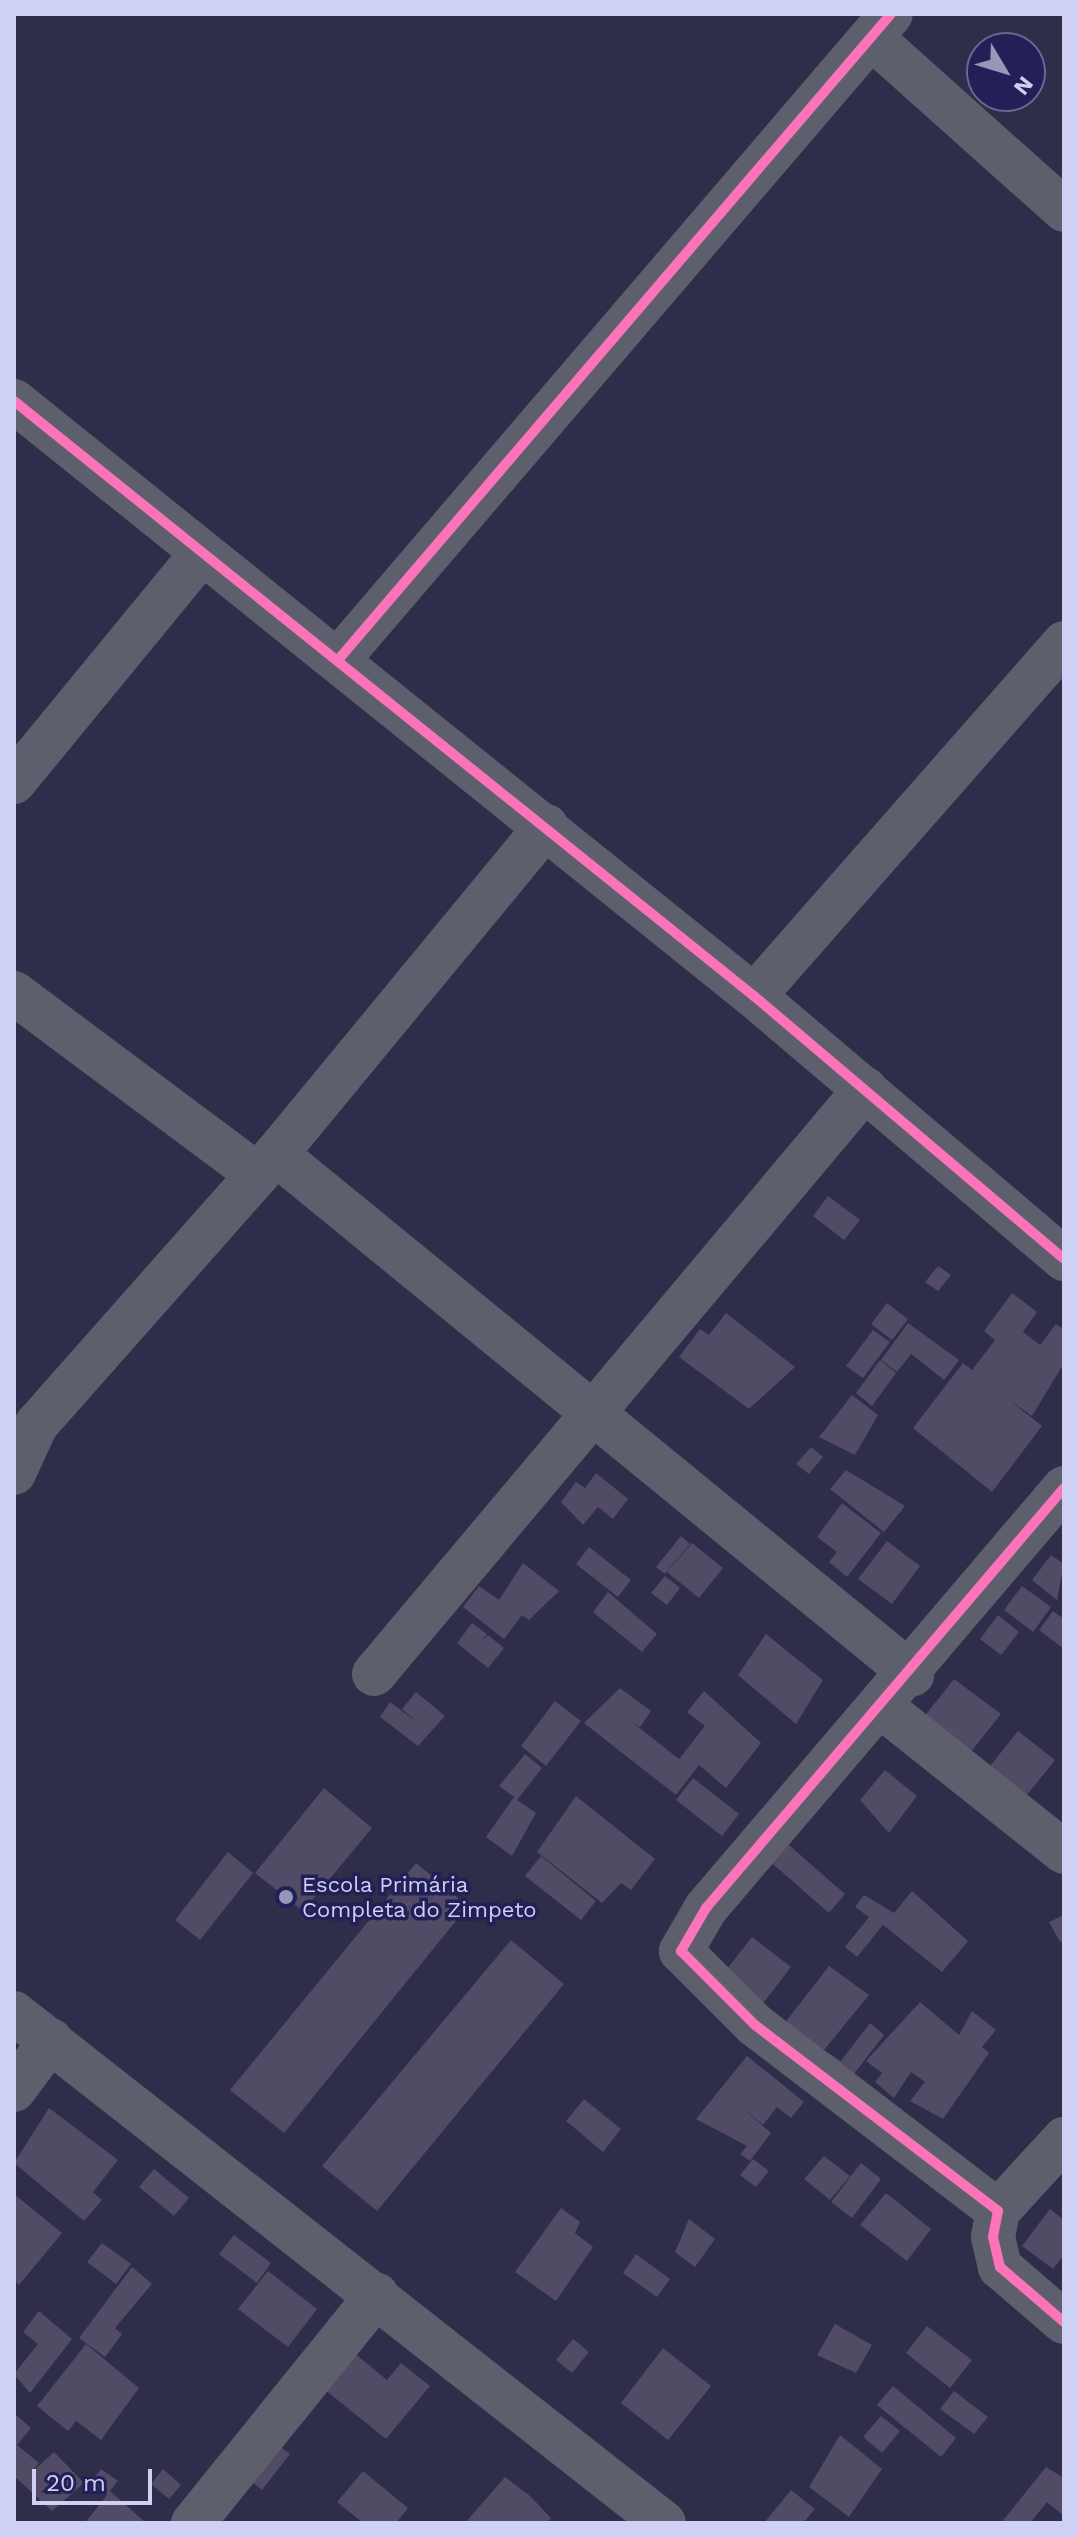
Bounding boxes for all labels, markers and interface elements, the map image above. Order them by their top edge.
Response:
north arrow [966,32,1046,112]
text: N [1009,72,1039,100]
place label: Escola Primária Completa do Zimpeto [302,1871,537,1922]
marker: Escola Primária Completa do Zimpeto [277,1888,295,1906]
scale bar [36,2453,156,2503]
text: 20 m [46,2469,106,2497]

